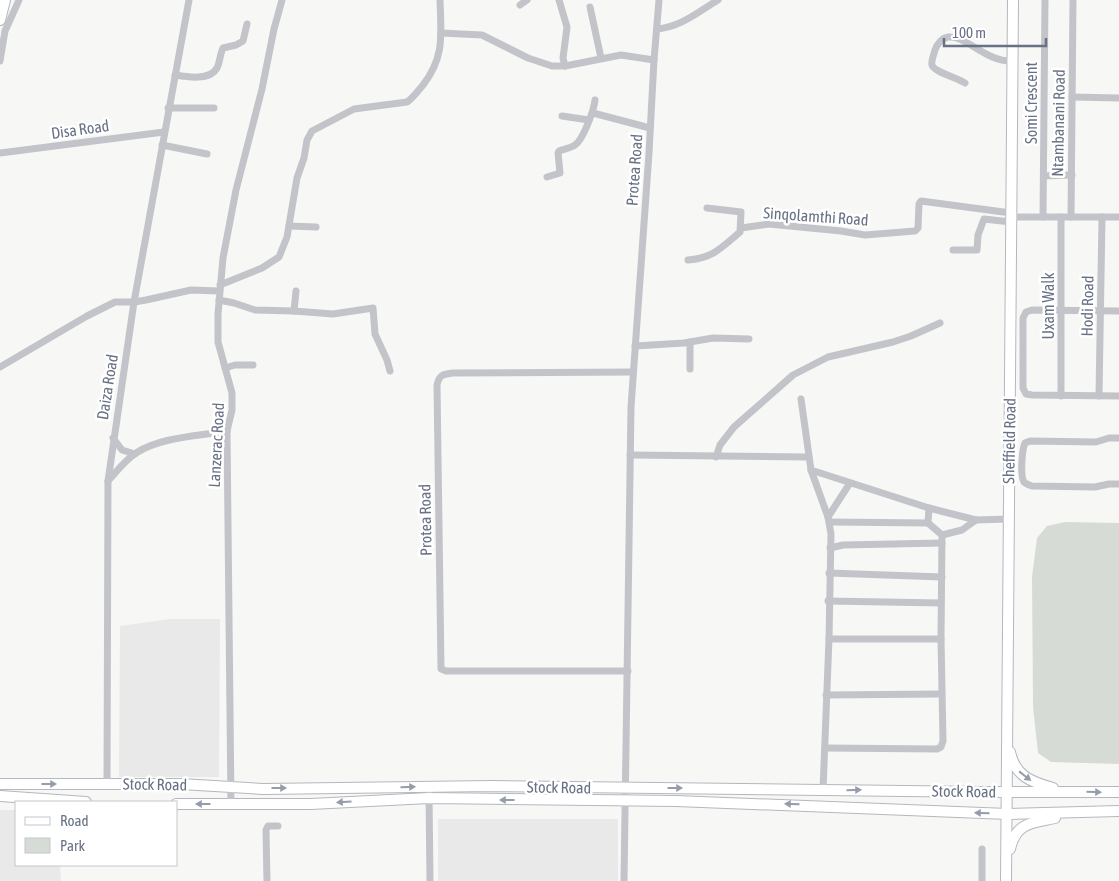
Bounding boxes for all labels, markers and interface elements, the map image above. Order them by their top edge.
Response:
scale bar [944,15,1046,47]
text: 100 m [952,24,986,41]
street label: Somi Crescent [1022,62,1040,144]
street label: Ntambanani Road [1048,69,1068,177]
street label: Disa Road [50,116,110,142]
street label: Protea Road [623,133,645,207]
street label: Sinqolamthi Road [763,203,869,230]
street label: Uxam Walk [1039,273,1057,339]
street label: Hodi Road [1077,275,1097,337]
street label: Daiza Road [93,353,121,421]
street label: Sheffield Road [999,398,1019,484]
street label: Lanzerac Road [205,402,227,488]
street label: Protea Road [415,484,435,556]
one-way arrow [1018,771,1032,781]
street label: Stock Road [123,774,187,794]
street label: Stock Road [527,777,591,797]
one-way arrow [41,780,57,788]
street label: Stock Road [932,781,996,801]
one-way arrow [400,783,416,791]
one-way arrow [271,784,287,792]
one-way arrow [667,784,683,792]
one-way arrow [847,786,863,794]
one-way arrow [1087,788,1103,796]
one-way arrow [498,796,514,804]
one-way arrow [336,799,352,807]
one-way arrow [195,800,211,808]
one-way arrow [784,800,800,808]
legend [15,801,178,866]
one-way arrow [973,809,989,817]
text: Road [60,812,89,829]
text: Park [60,837,85,854]

